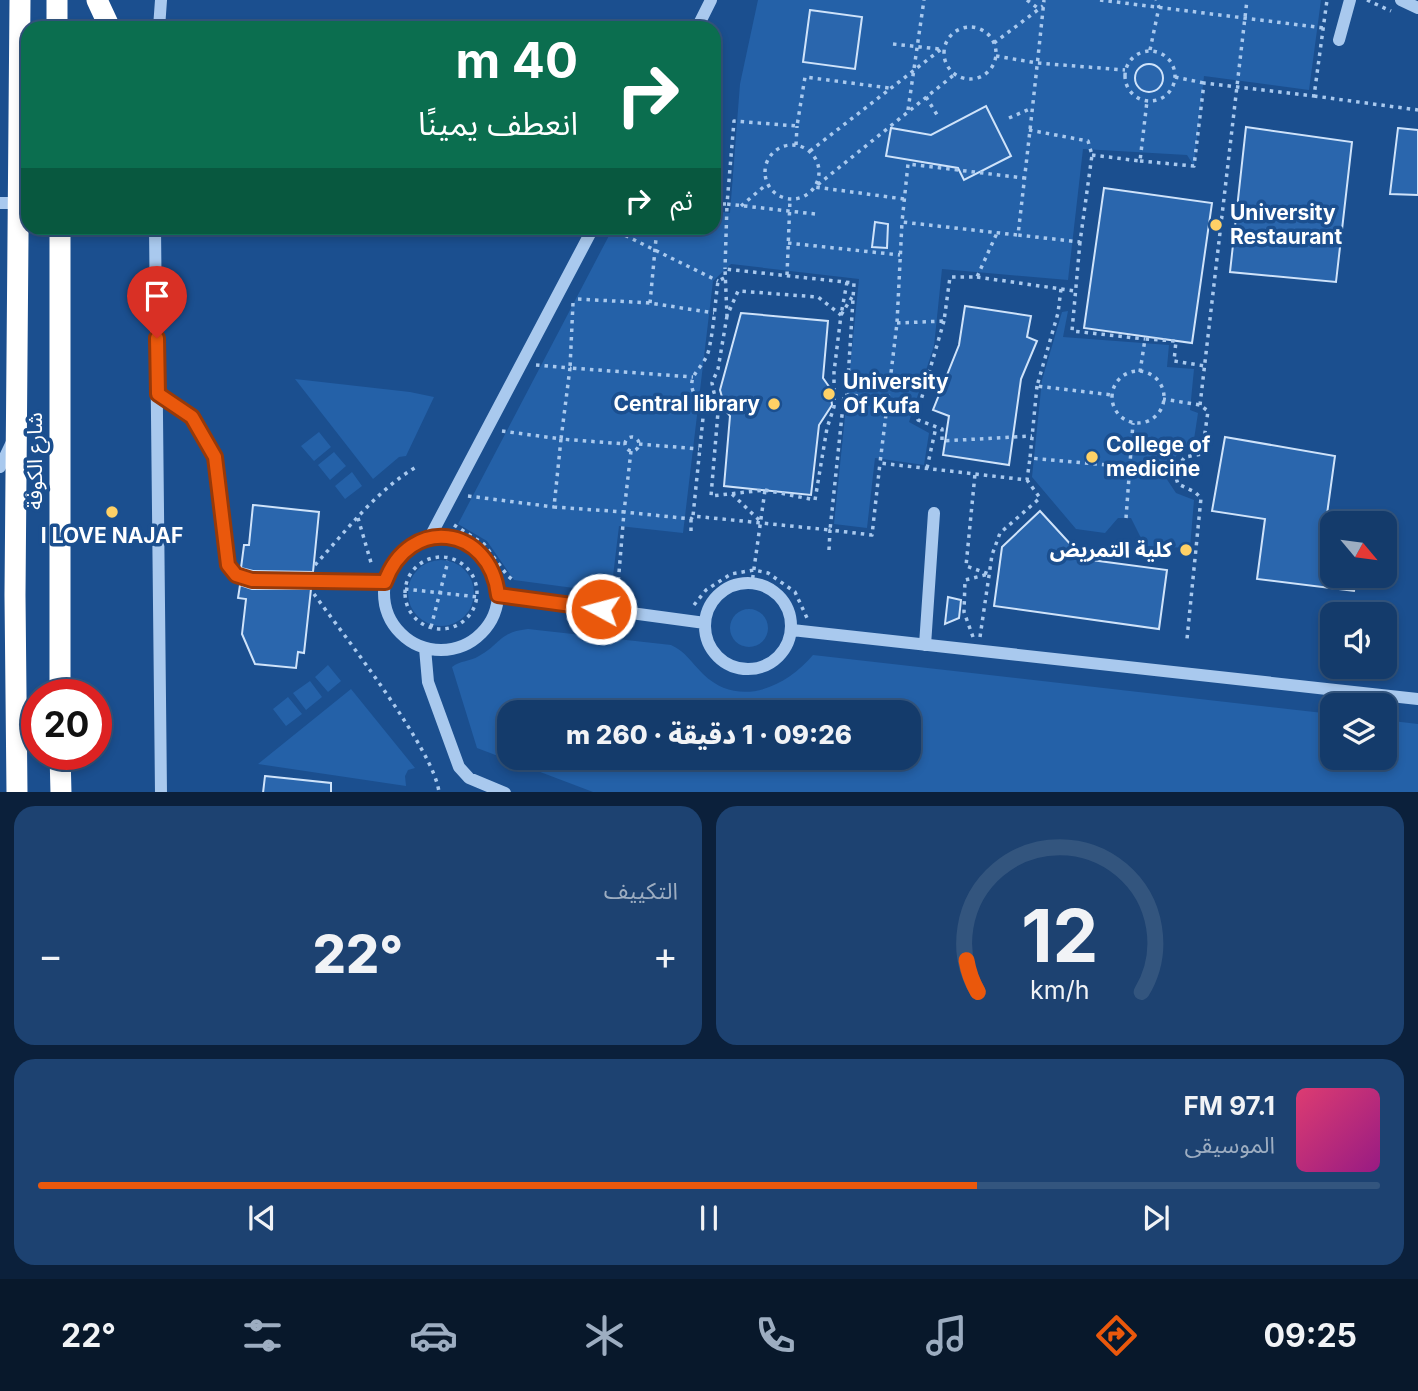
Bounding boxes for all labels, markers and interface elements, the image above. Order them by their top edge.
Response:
text: 40 m [455,31,578,90]
icon: right [602,49,693,140]
text: انعطف يمينًا [418,104,578,143]
icon: right [619,182,657,220]
text: ثم [671,185,693,216]
place label: University Restaurant [1230,200,1342,249]
marker: University Restaurant [1208,217,1224,233]
pin [127,266,187,338]
icon: arrive [138,277,176,315]
place label: University Of Kufa [843,369,949,418]
marker: University Of Kufa [821,386,837,402]
place label: Central library [613,391,760,416]
marker: Central library [766,396,782,412]
street label: شارع الكوفة [22,412,50,510]
place label: College of medicine [1106,432,1211,481]
marker: College of medicine [1084,449,1100,465]
marker: I LOVE NAJAF [104,504,120,520]
north arrow [1320,511,1396,588]
map controls [1320,511,1397,770]
place label: I LOVE NAJAF [41,523,183,548]
place label: كلية التمريض [1050,537,1172,562]
marker: كلية التمريض [1178,542,1194,558]
position arrow [564,572,638,646]
button: sound [1320,602,1397,679]
speed limit sign: 20 [21,679,112,770]
button: layers [1320,693,1397,770]
text: 09:26 · 1 دقيقة · 260 m [566,719,852,750]
text: التكييف [604,877,678,905]
text: 12 [1021,891,1099,980]
text: 22° [313,923,403,986]
text: − [38,932,63,978]
text: + [653,932,678,978]
text: km/h [1030,974,1090,1004]
text: 97.1 FM [1184,1090,1275,1121]
text: الموسيقى [1184,1131,1275,1159]
icon: previous [243,1199,281,1237]
icon: pause [690,1199,728,1237]
icon: next [1137,1199,1175,1237]
icon: filters [238,1311,287,1360]
icon: car [409,1311,458,1360]
icon: climate [580,1311,629,1360]
icon: phone [751,1311,800,1360]
icon: music [922,1311,971,1360]
icon: directions [1092,1311,1141,1360]
text: 22° [61,1316,116,1355]
text: 09:25 [1263,1316,1357,1355]

